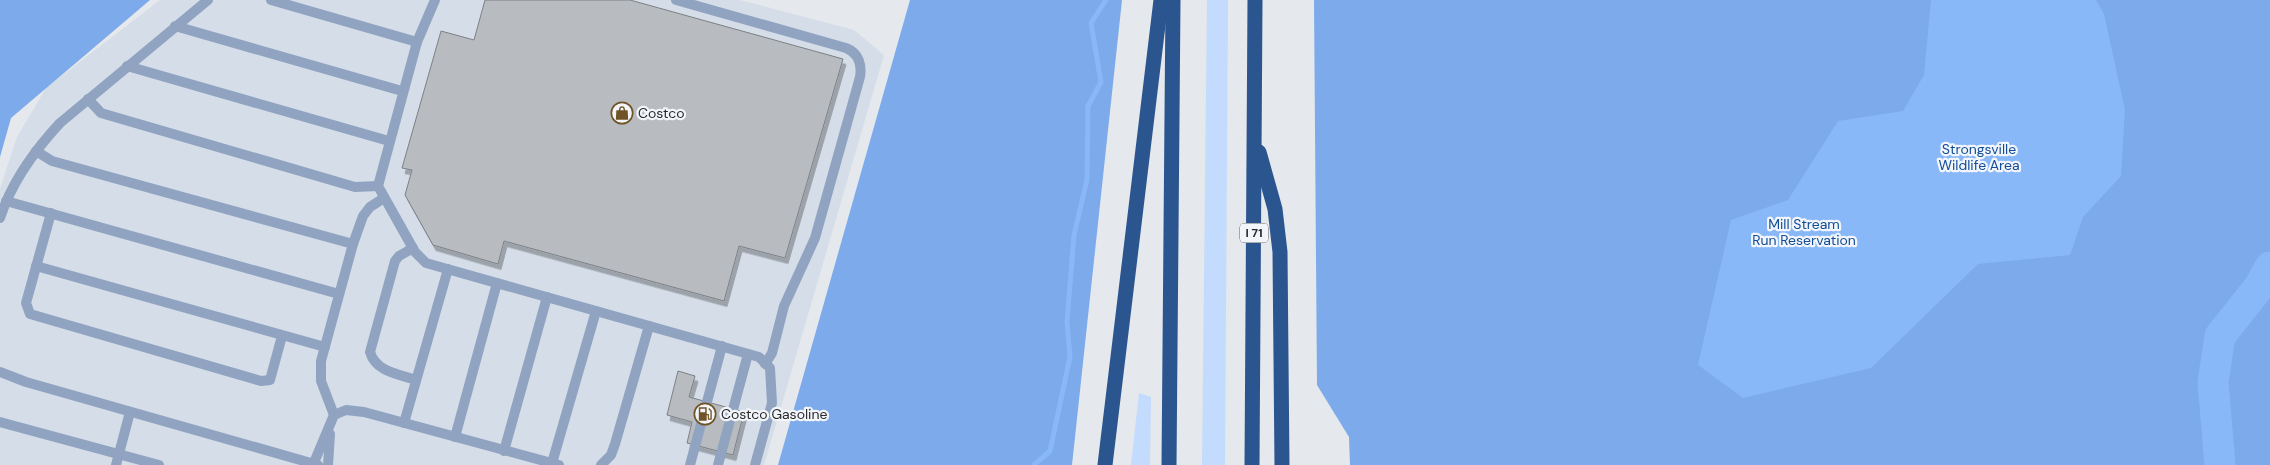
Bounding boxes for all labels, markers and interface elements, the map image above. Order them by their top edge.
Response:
shop icon: Costco [610,101,634,125]
place label: Costco [638,104,685,122]
park label: Strongsville Wildlife Area [1938,140,2020,174]
park label: Mill Stream Run Reservation [1752,215,1856,249]
road number: I 71 [1240,224,1268,242]
fuel station icon: Costco Gasoline [693,402,717,426]
place label: Costco Gasoline [721,405,827,423]

